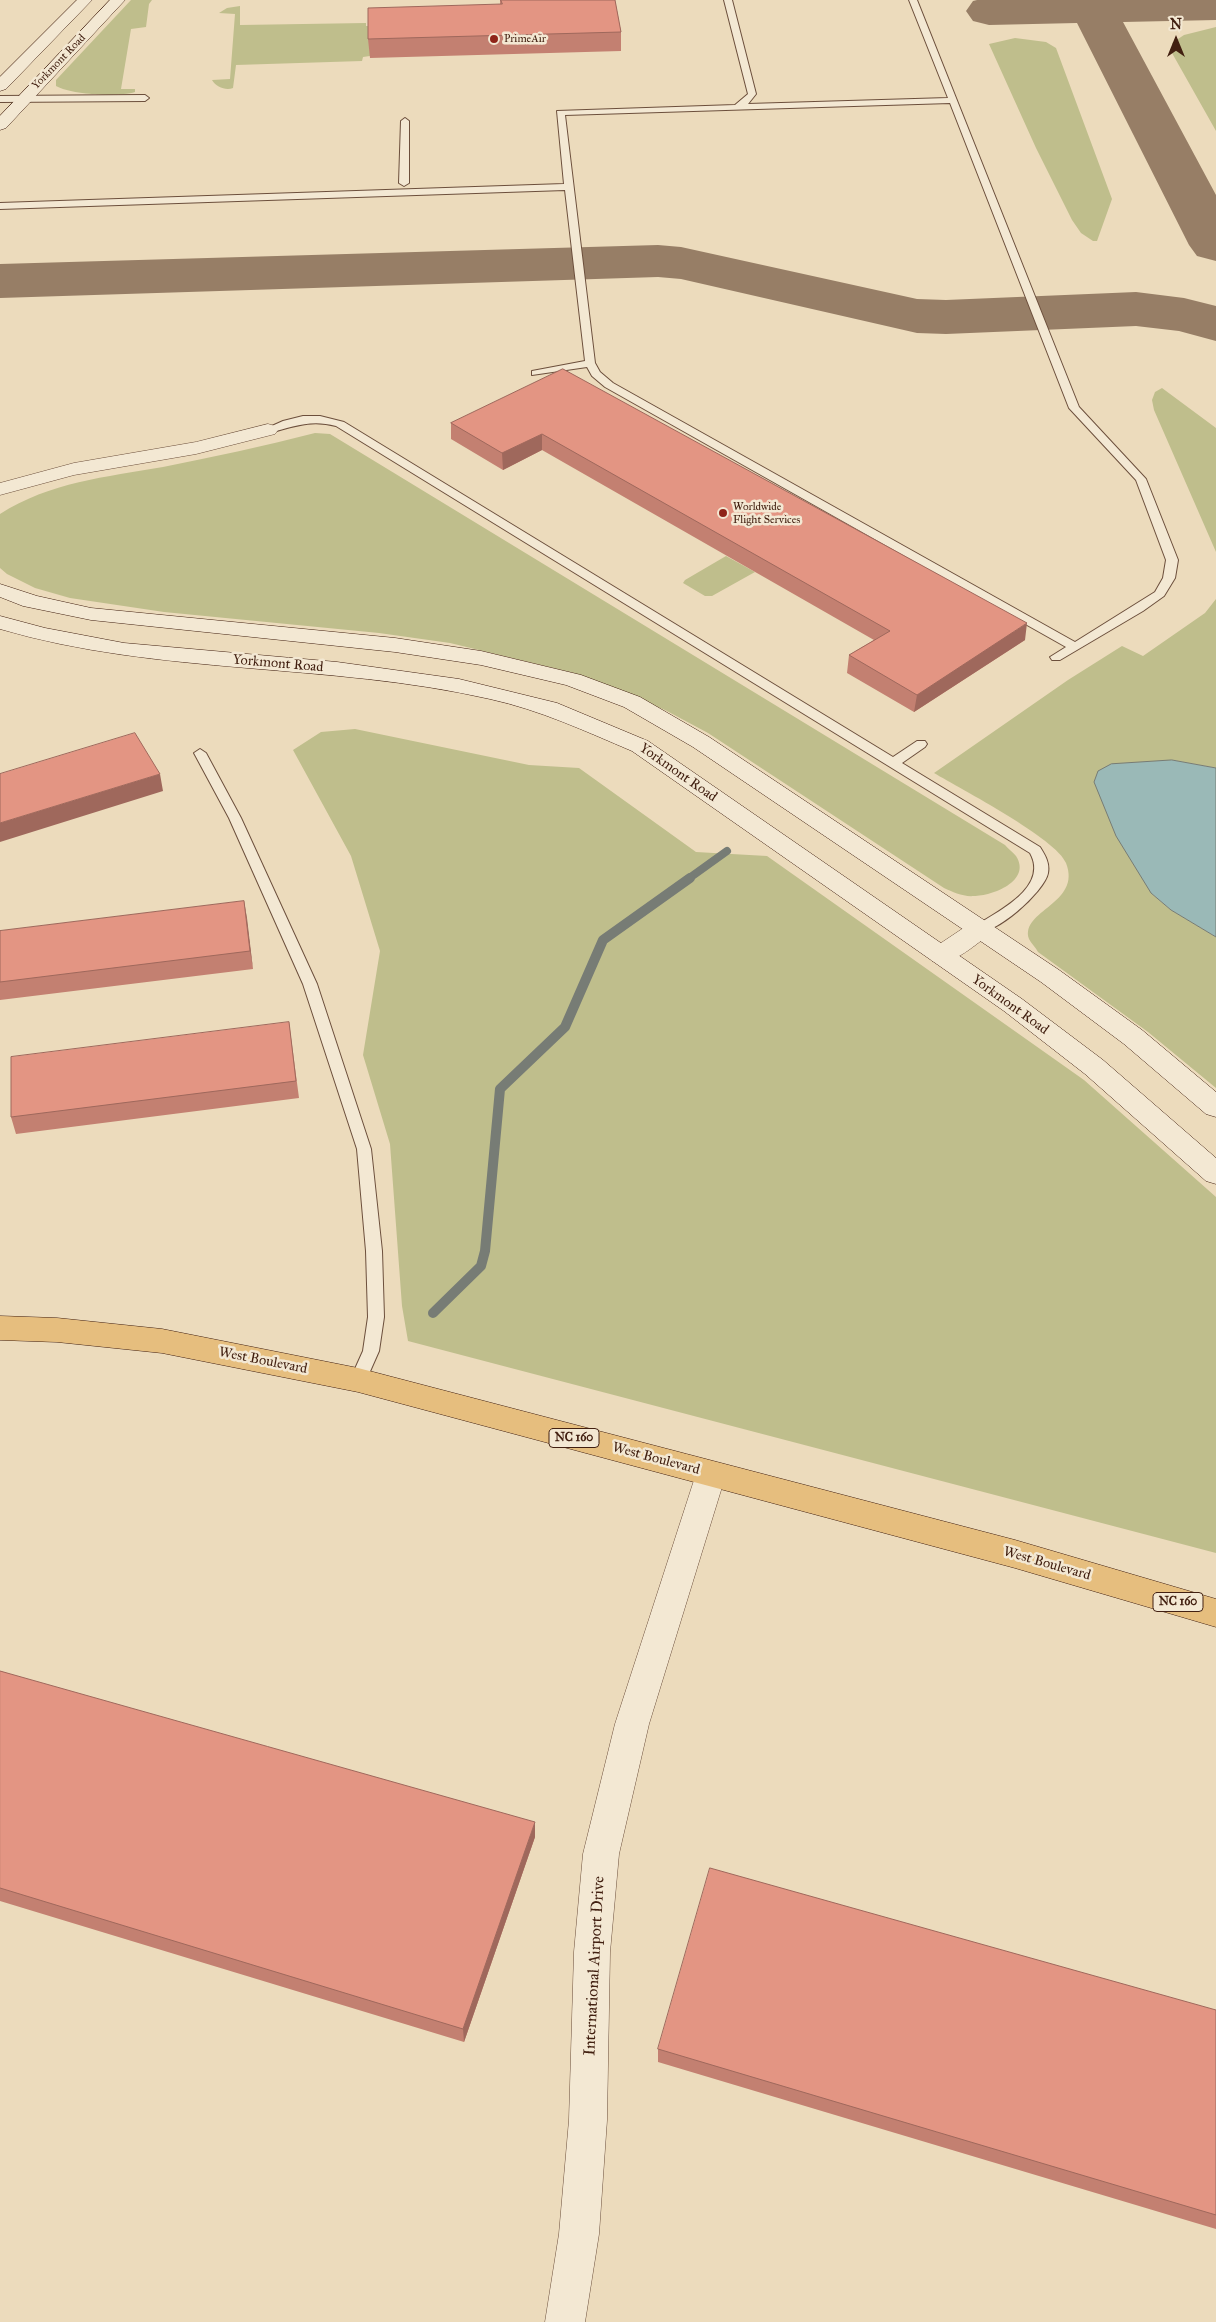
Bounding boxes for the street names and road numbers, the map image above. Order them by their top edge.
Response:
street label: Yorkmont Road [29,32,89,92]
street label: Yorkmont Road [232,652,324,676]
street label: Yorkmont Road [636,740,720,806]
street label: Yorkmont Road [968,971,1052,1039]
street label: West Boulevard [217,1344,309,1378]
road number: NC 160 [549,1429,599,1448]
street label: West Boulevard [610,1439,702,1479]
street label: West Boulevard [1002,1544,1092,1584]
road number: NC 160 [1153,1592,1203,1611]
street label: International Airport Drive [581,1876,609,2056]

